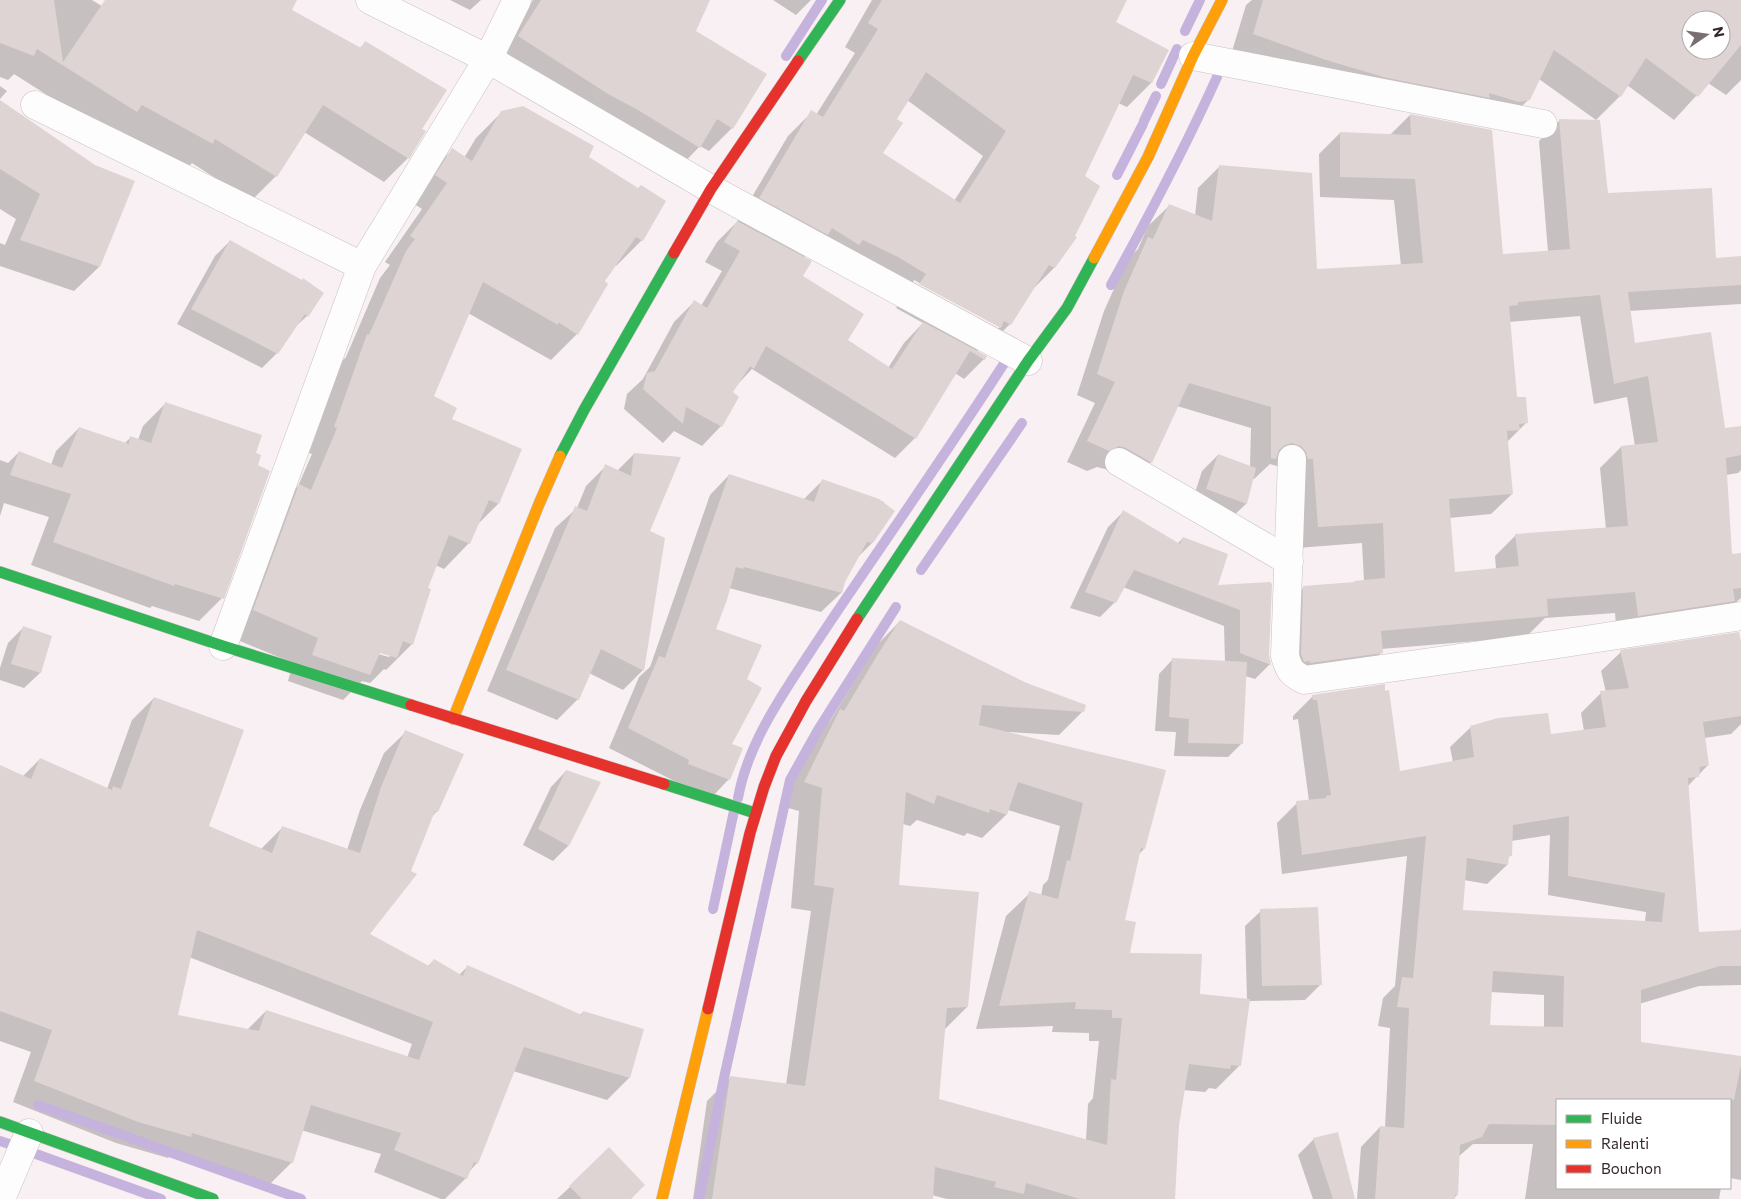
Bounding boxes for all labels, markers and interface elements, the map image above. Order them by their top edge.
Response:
north arrow [1681,10,1731,60]
text: N [1710,25,1729,39]
legend [1556,1099,1731,1189]
text: Fluide [1601,1109,1642,1127]
text: Ralenti [1601,1134,1649,1152]
text: Bouchon [1601,1159,1662,1177]

